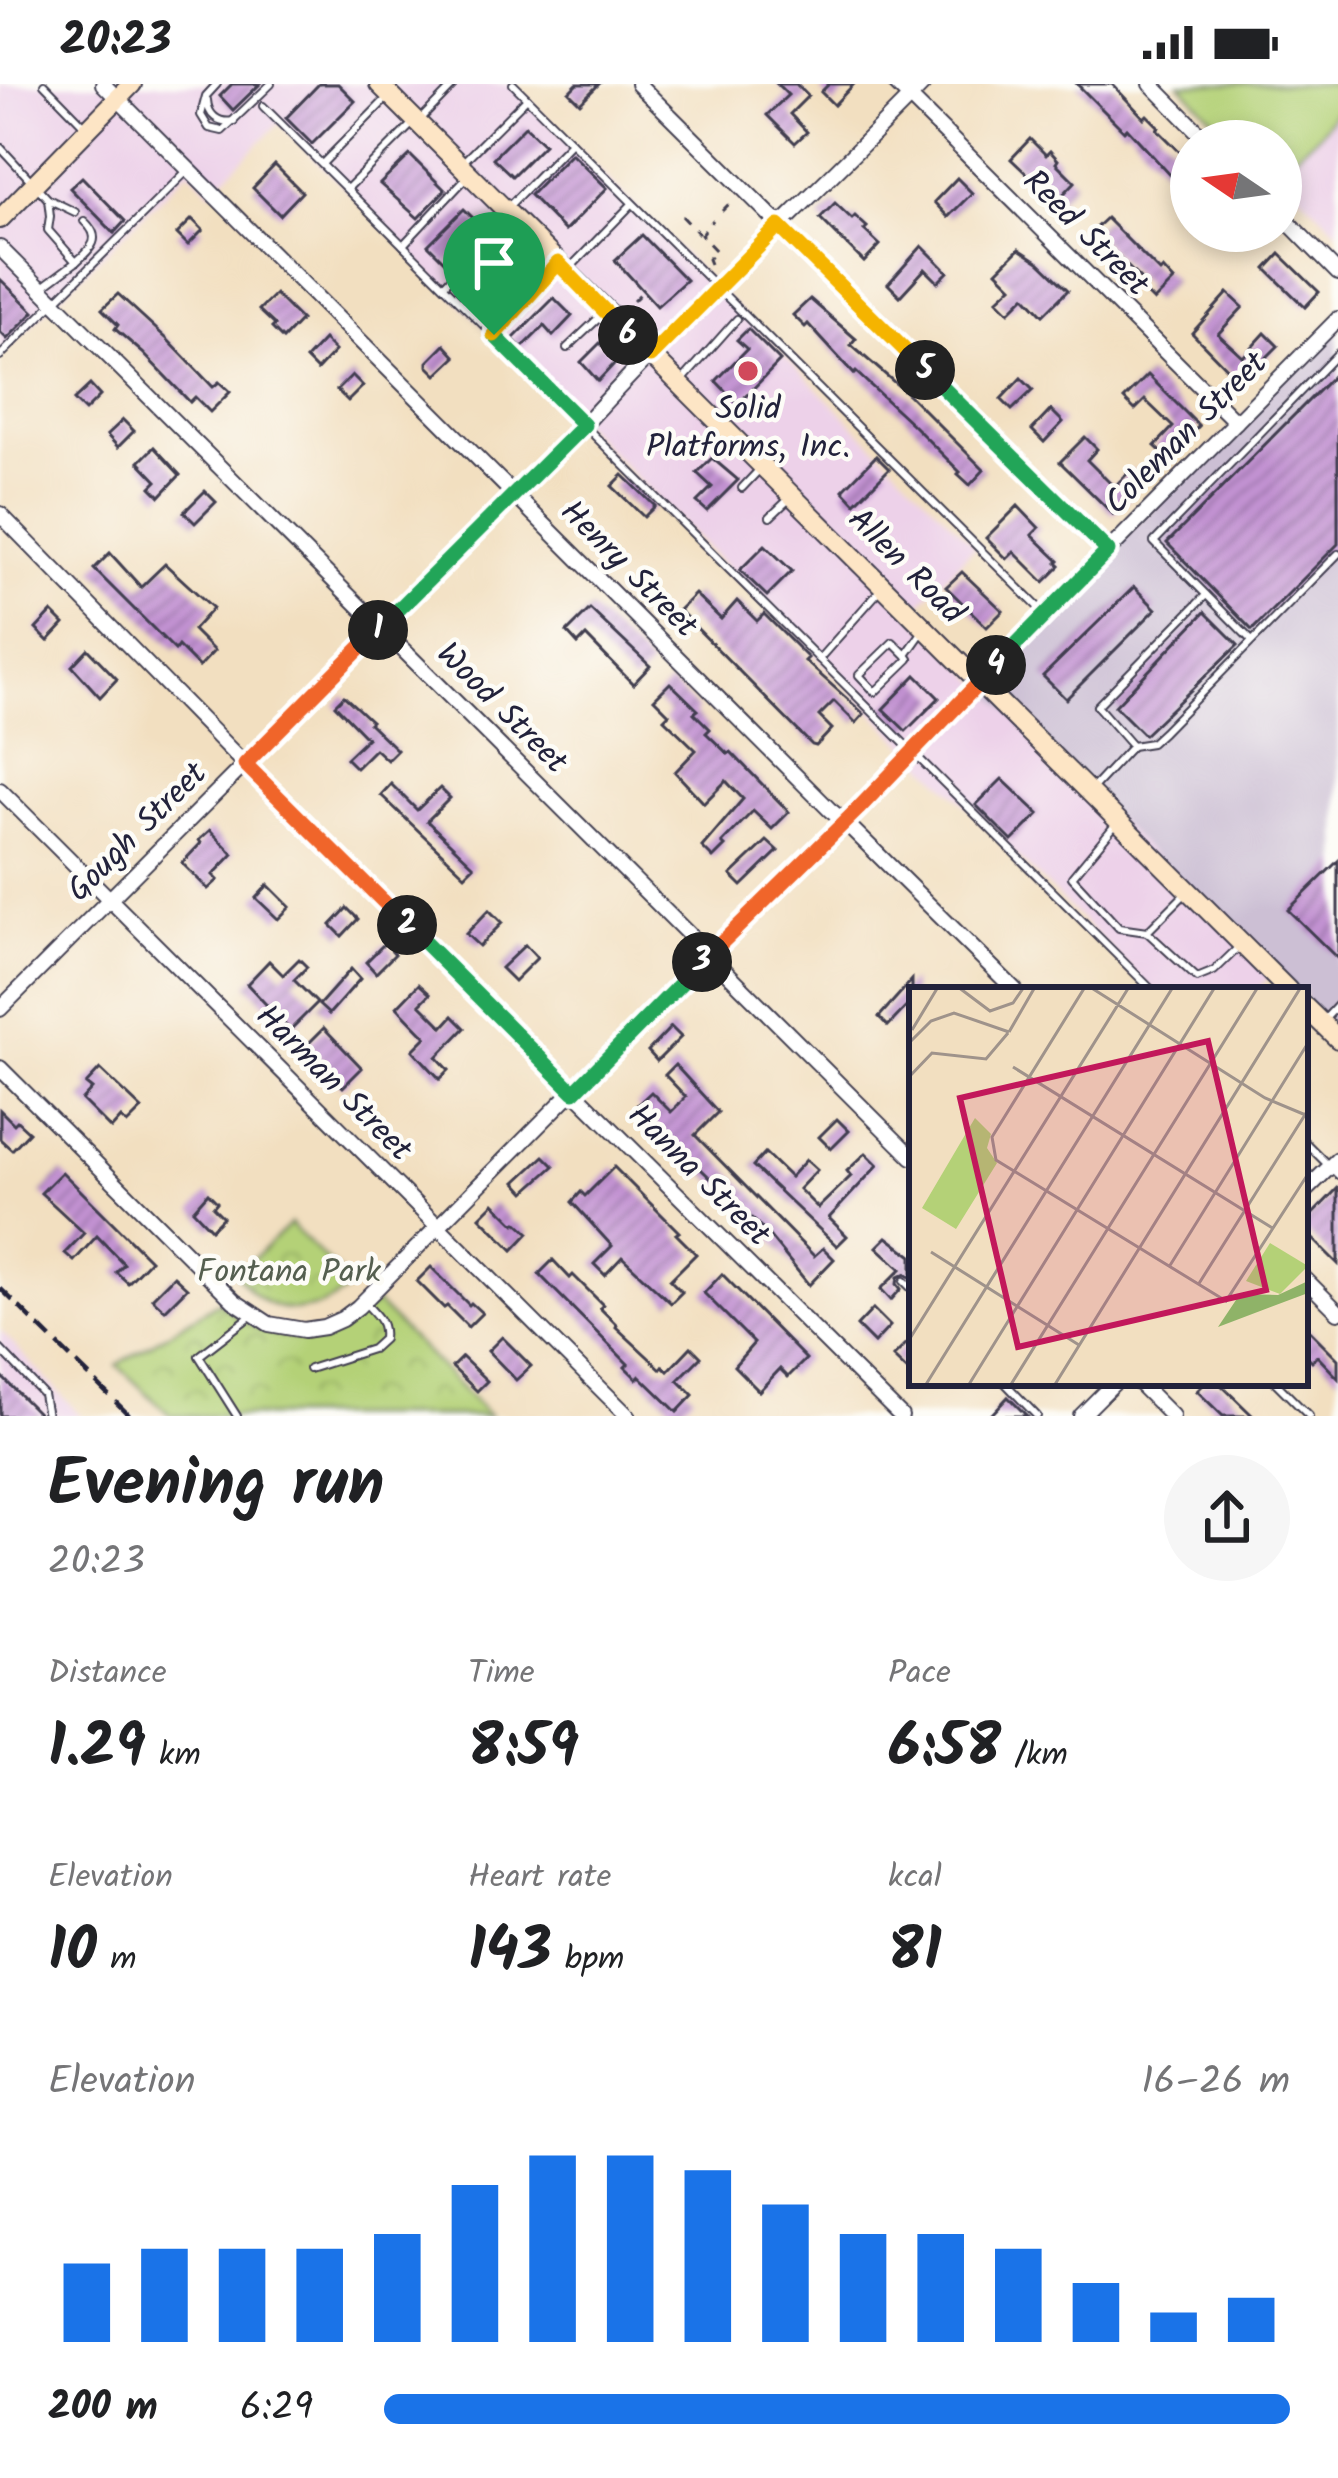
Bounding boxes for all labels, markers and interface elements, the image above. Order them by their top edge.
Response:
text: 20:23 [60,6,171,78]
north arrow [1170,120,1302,252]
map controls [1170,120,1302,252]
street label: Reed Street [1009,158,1162,311]
pin [443,212,545,335]
icon: arrive [461,230,527,296]
pin: 6 [598,305,658,365]
text: 6 [619,308,637,361]
street label: Coleman Street [1093,339,1282,528]
pin: 5 [895,340,955,400]
text: 5 [917,343,933,396]
marker: Solid Platforms, Inc. [735,358,761,384]
place label: Solid Platforms, Inc. [646,384,850,475]
street label: Henry Street [546,488,710,652]
street label: Allen Road [834,496,977,639]
pin: 1 [348,600,408,660]
text: 1 [373,603,383,656]
street label: Wood Street [422,630,580,788]
pin: 4 [966,635,1026,695]
text: 4 [987,638,1005,691]
street label: Gough Street [55,749,222,916]
pin: 2 [377,895,437,955]
text: 2 [397,898,417,951]
pin: 3 [672,932,732,992]
text: 3 [693,935,711,988]
inset map [909,987,1308,1386]
street label: Harman Street [242,993,425,1176]
street label: Hanna Street [614,1092,783,1261]
park label: Fontana Park [197,1247,382,1300]
text: Evening run [48,1434,384,1539]
button: share [1164,1455,1290,1581]
text: 20:23 [48,1532,145,1594]
text: Distance [48,1648,167,1701]
text: Time [468,1648,535,1701]
text: Pace [888,1648,951,1701]
text: 1.29 [48,1701,146,1797]
text: 8:59 [468,1701,579,1797]
text: 6:58 [888,1701,1001,1797]
text: km [146,1730,201,1783]
text: /km [1001,1730,1068,1783]
text: Elevation [48,1852,173,1905]
text: Heart rate [468,1852,611,1905]
text: kcal [888,1852,942,1905]
text: 10 [48,1905,97,2001]
text: 143 [468,1905,552,2001]
text: 81 [888,1905,942,2001]
text: m [97,1934,136,1987]
text: bpm [552,1934,624,1987]
text: Elevation [48,2052,196,2114]
text: 16–26 m [1141,2052,1290,2114]
text: 200 m [48,2378,158,2440]
text: 6:29 [240,2378,313,2440]

